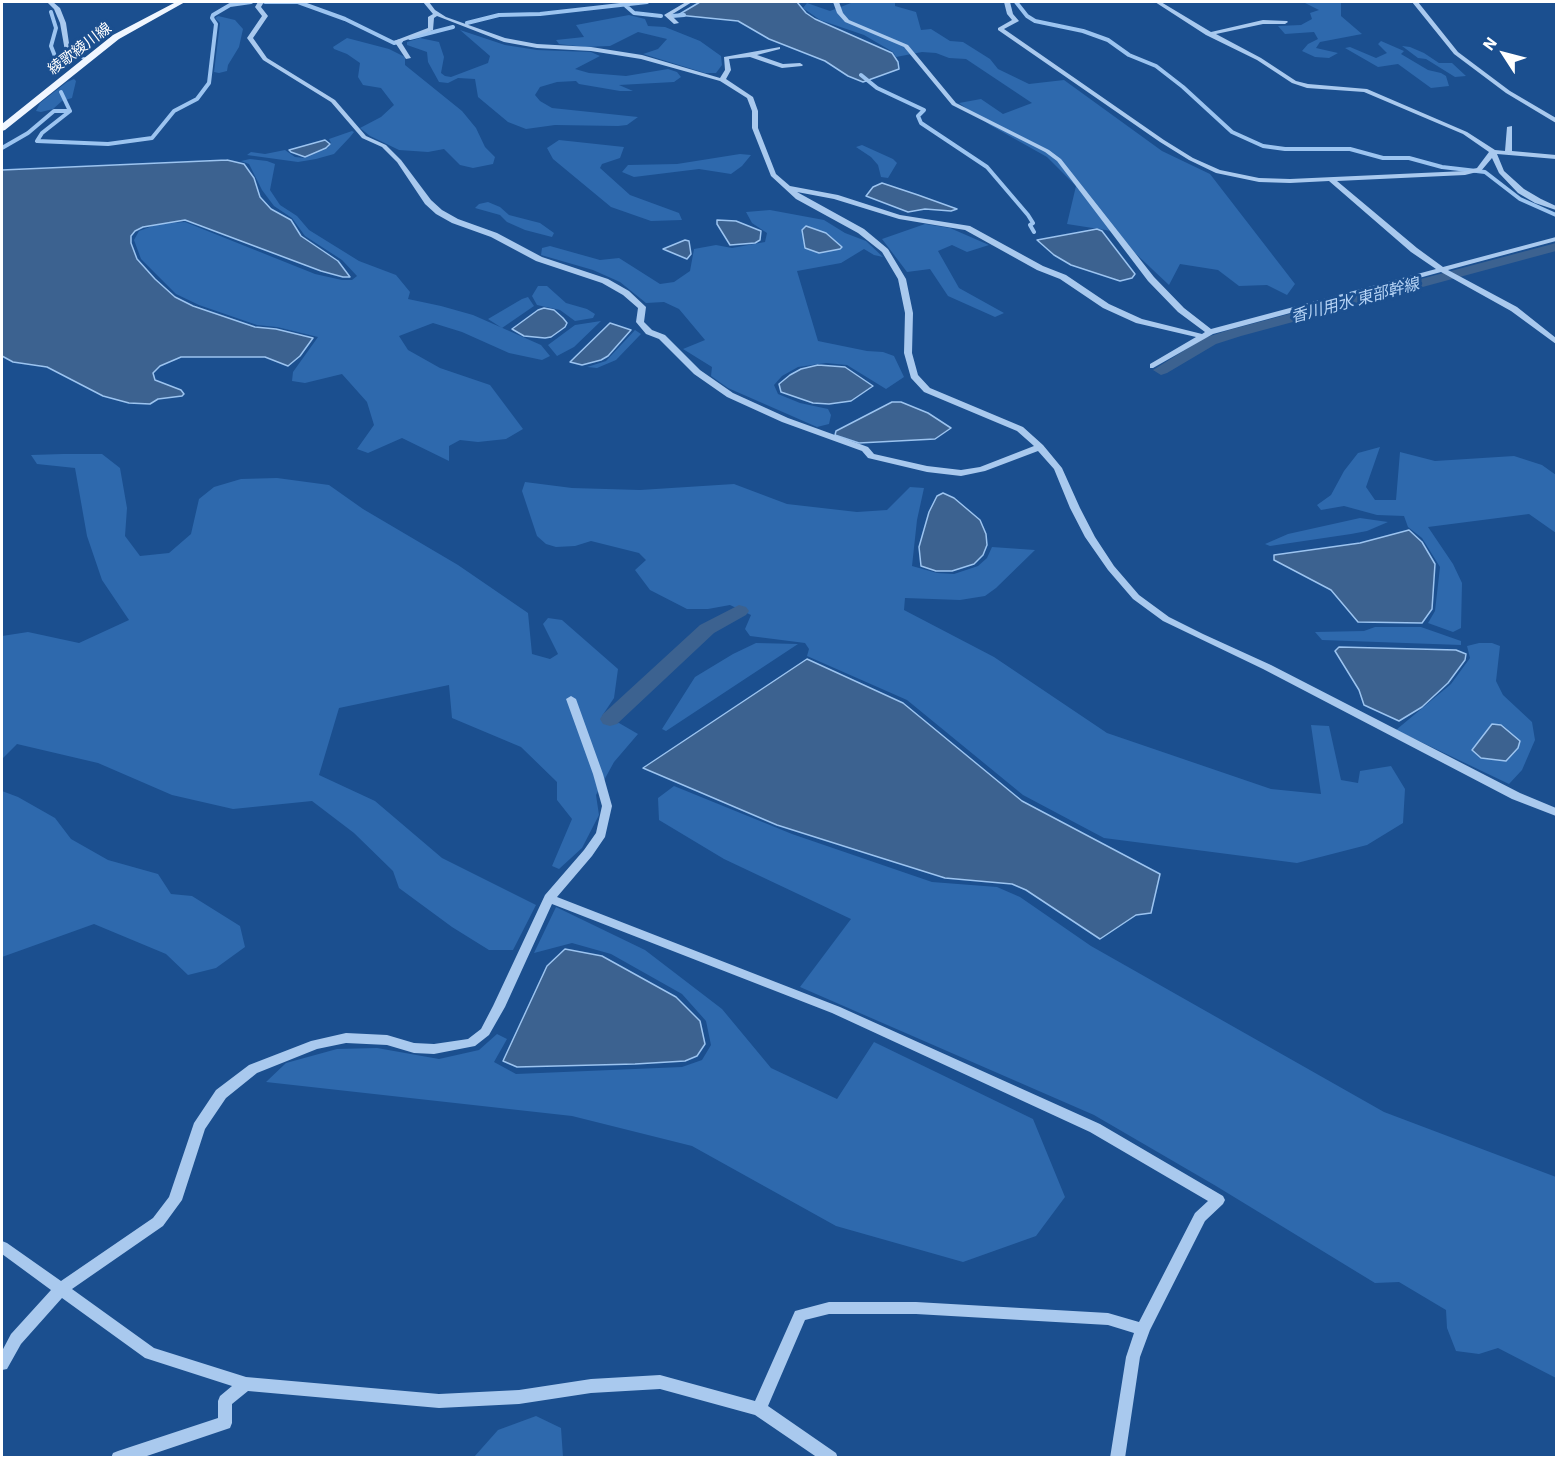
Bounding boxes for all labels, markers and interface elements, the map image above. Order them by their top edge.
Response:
street label: 綾歌綾川線 [45,19,115,79]
north arrow [1474,24,1534,84]
text: N [1478,33,1501,54]
water label: 香川用水 東部幹線 [1289,275,1421,327]

